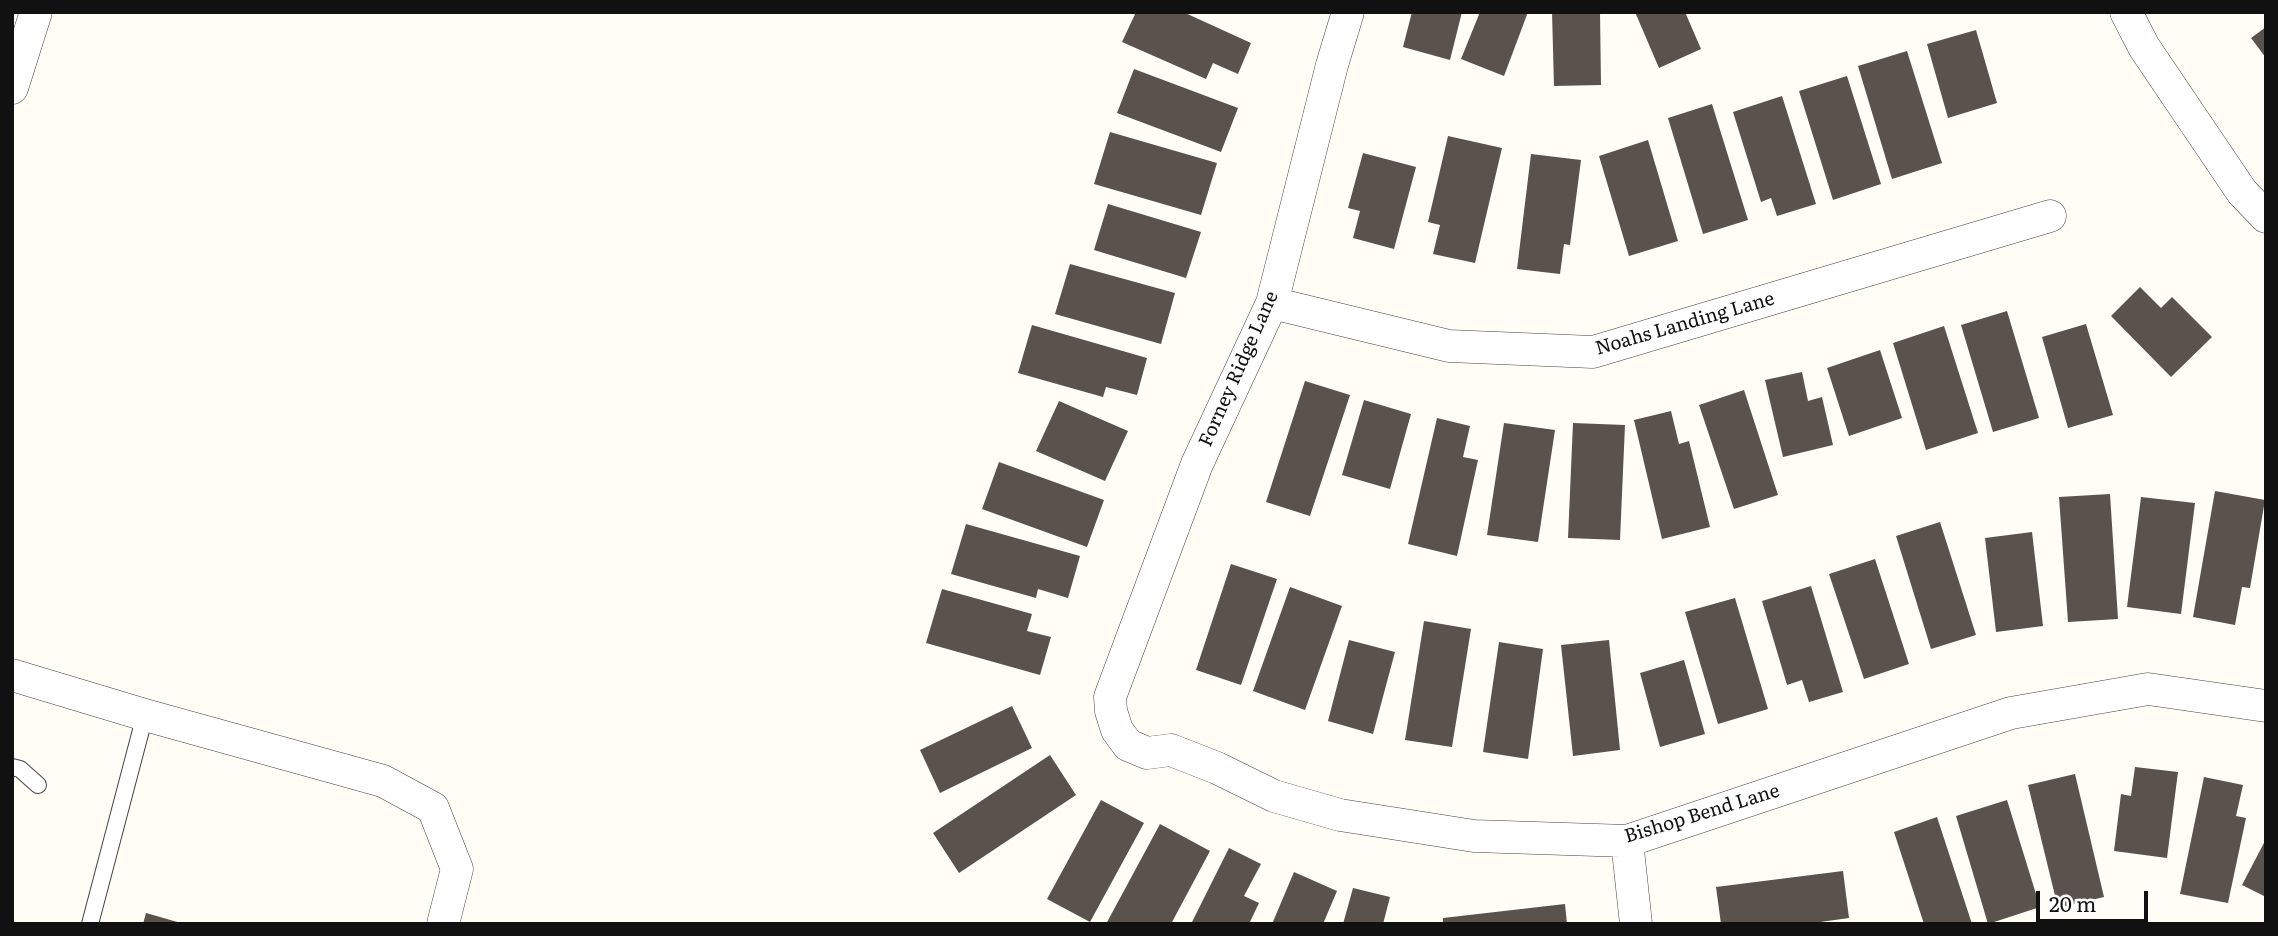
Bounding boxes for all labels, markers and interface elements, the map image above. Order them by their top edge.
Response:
street label: Forney Ridge Lane [1194,288,1284,450]
street label: Noahs Landing Lane [1593,288,1777,360]
street label: Bishop Bend Lane [1622,780,1782,848]
scale bar [2040,876,2152,920]
text: 20 m [2049,887,2096,918]

